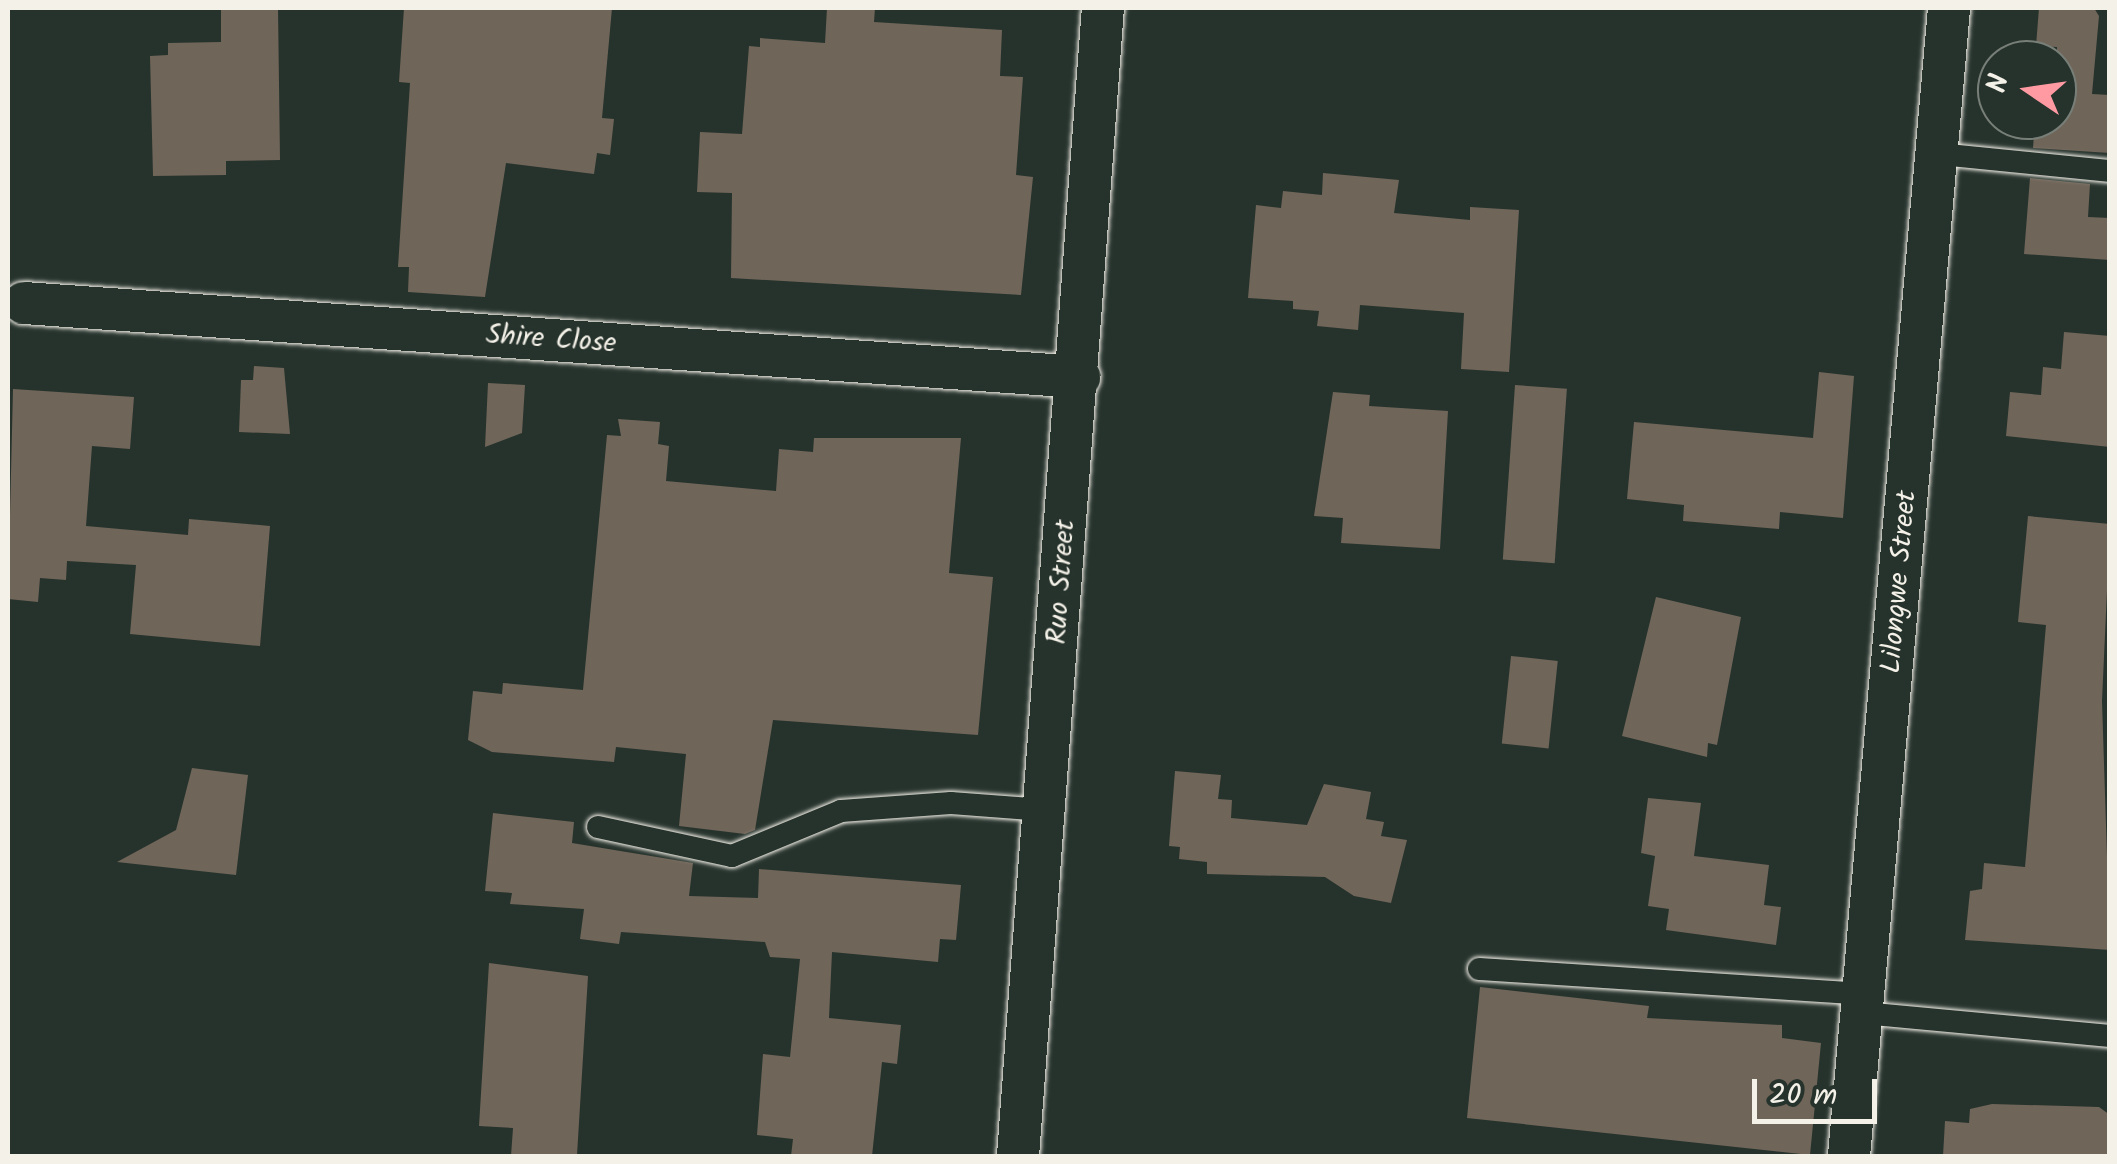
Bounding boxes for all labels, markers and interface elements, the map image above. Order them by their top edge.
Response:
north arrow [1977,40,2077,140]
text: N [1975,70,2023,97]
street label: Shire Close [485,319,617,361]
street label: Lilongwe Street [1875,489,1925,675]
street label: Ruo Street [1041,519,1083,645]
scale bar [1757,1059,1882,1121]
text: 20 m [1769,1072,1837,1120]

